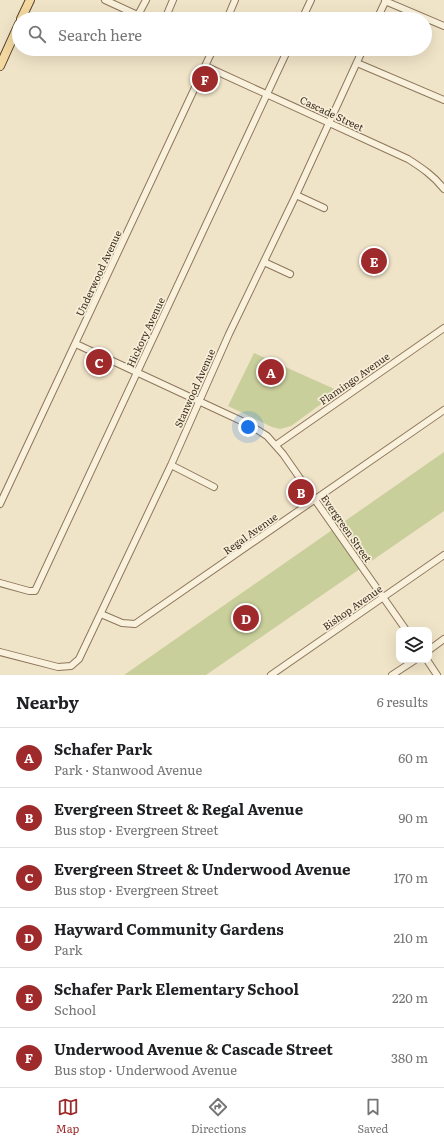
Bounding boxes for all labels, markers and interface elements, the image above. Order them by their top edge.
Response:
search box [12,12,432,56]
icon: search [26,23,48,45]
text: Search here [58,23,142,46]
pin: F [192,64,218,94]
street label: Cascade Street [298,92,366,134]
street label: Underwood Avenue [71,227,125,319]
pin: E [361,246,387,276]
street label: Hickory Avenue [122,294,168,370]
street label: Stanwood Avenue [170,346,218,430]
pin: C [86,347,112,377]
street label: Flamingo Avenue [316,348,392,408]
pin: A [258,357,284,387]
your location [238,417,258,437]
pin: B [288,477,314,507]
street label: Evergreen Street [318,491,376,565]
street label: Regal Avenue [220,509,280,557]
street label: Bishop Avenue [319,581,385,633]
pin: D [233,603,259,633]
map controls [396,627,432,663]
button: layers [396,627,432,663]
text: Nearby [16,689,79,714]
text: 6 results [377,692,428,711]
text: Schafer Park [54,737,152,760]
text: A [24,748,34,767]
text: 60 m [398,748,428,767]
text: Park · Stanwood Avenue [54,760,202,779]
text: Evergreen Street & Regal Avenue [54,797,303,820]
text: B [25,808,33,827]
text: 90 m [398,808,428,827]
text: Bus stop · Evergreen Street [54,820,218,839]
text: Evergreen Street & Underwood Avenue [54,857,351,880]
text: C [24,868,34,887]
text: 170 m [394,868,428,887]
text: Bus stop · Evergreen Street [54,880,218,899]
text: Hayward Community Gardens [54,917,284,940]
text: D [24,928,34,947]
text: 210 m [393,928,428,947]
text: Park [54,940,83,959]
text: Schafer Park Elementary School [54,977,299,1000]
text: E [25,988,33,1007]
text: 220 m [392,988,428,1007]
text: School [54,1000,96,1019]
text: Underwood Avenue & Cascade Street [54,1037,333,1060]
text: F [25,1048,33,1067]
text: 380 m [391,1048,428,1067]
text: Bus stop · Underwood Avenue [54,1060,237,1079]
tab: Map [56,1096,79,1136]
tab: Directions [191,1096,246,1136]
tab: Saved [358,1096,388,1136]

